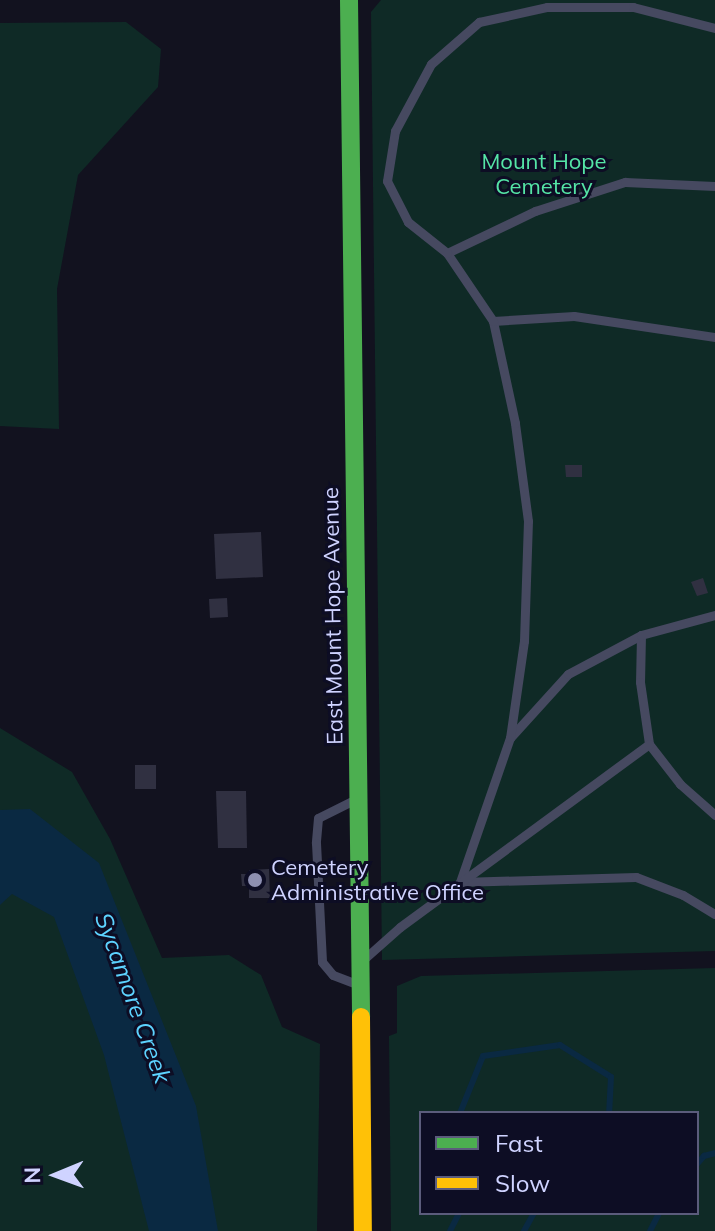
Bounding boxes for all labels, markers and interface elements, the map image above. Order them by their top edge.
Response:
park label: Mount Hope Cemetery [481,148,607,200]
street label: East Mount Hope Avenue [318,487,348,745]
place label: Cemetery Administrative Office [271,854,484,906]
marker: Cemetery Administrative Office [246,871,264,889]
water label: Sycamore Creek [89,909,177,1087]
legend [419,1111,699,1215]
text: Fast [495,1128,543,1158]
north arrow [16,1135,96,1215]
text: N [18,1167,46,1184]
text: Slow [495,1168,550,1198]

